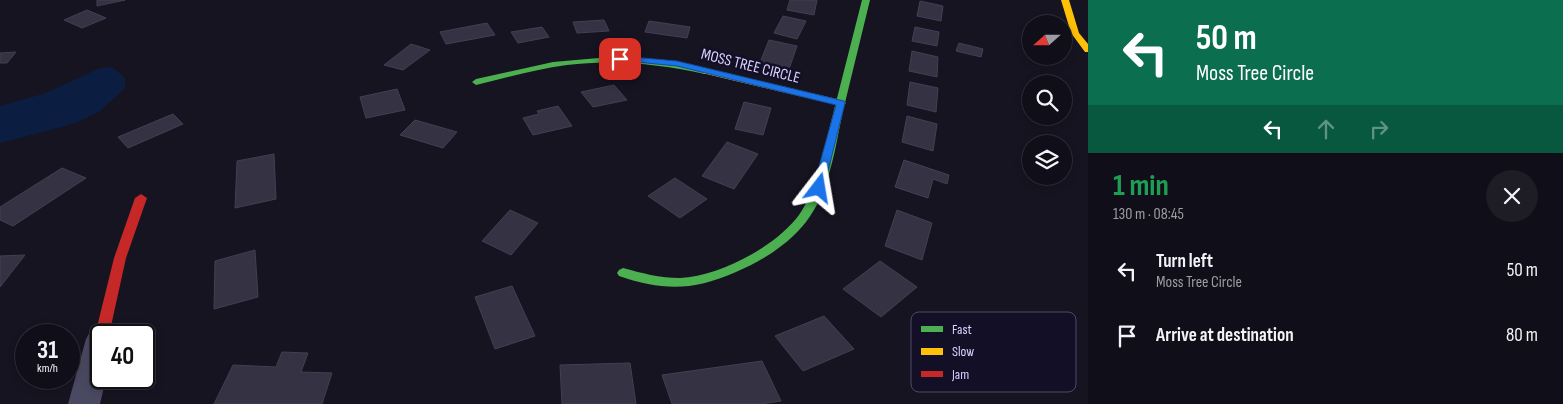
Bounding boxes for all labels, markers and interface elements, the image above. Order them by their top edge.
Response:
north arrow [1022,15,1072,65]
map controls [1022,15,1072,185]
text: 50 m [1196,17,1257,60]
icon: left [1113,20,1178,85]
pin [599,38,641,80]
icon: arrive [606,45,634,73]
street label: MOSS TREE CIRCLE [699,45,802,88]
text: Moss Tree Circle [1196,60,1314,87]
button: search [1022,75,1072,125]
icon: left [1259,115,1287,143]
icon: ahead [1312,115,1340,143]
icon: right [1365,115,1393,143]
button: layers [1022,135,1072,185]
position arrow [792,161,844,213]
text: 1 min [1113,168,1169,204]
button: close [1486,170,1538,222]
text: 130 m · 08:45 [1113,205,1184,224]
text: Turn left [1156,250,1213,273]
icon: left [1113,257,1141,285]
text: 50 m [1507,259,1538,282]
text: Moss Tree Circle [1156,273,1242,292]
legend [911,312,1076,392]
text: Fast [952,321,972,338]
icon: arrive [1113,322,1141,350]
speed limit sign: 40 [90,324,155,389]
text: Arrive at destination [1156,324,1294,347]
text: 80 m [1506,324,1538,347]
text: 31 [37,335,58,366]
text: Slow [952,343,974,360]
text: km/h [37,361,58,376]
text: Jam [951,366,969,383]

